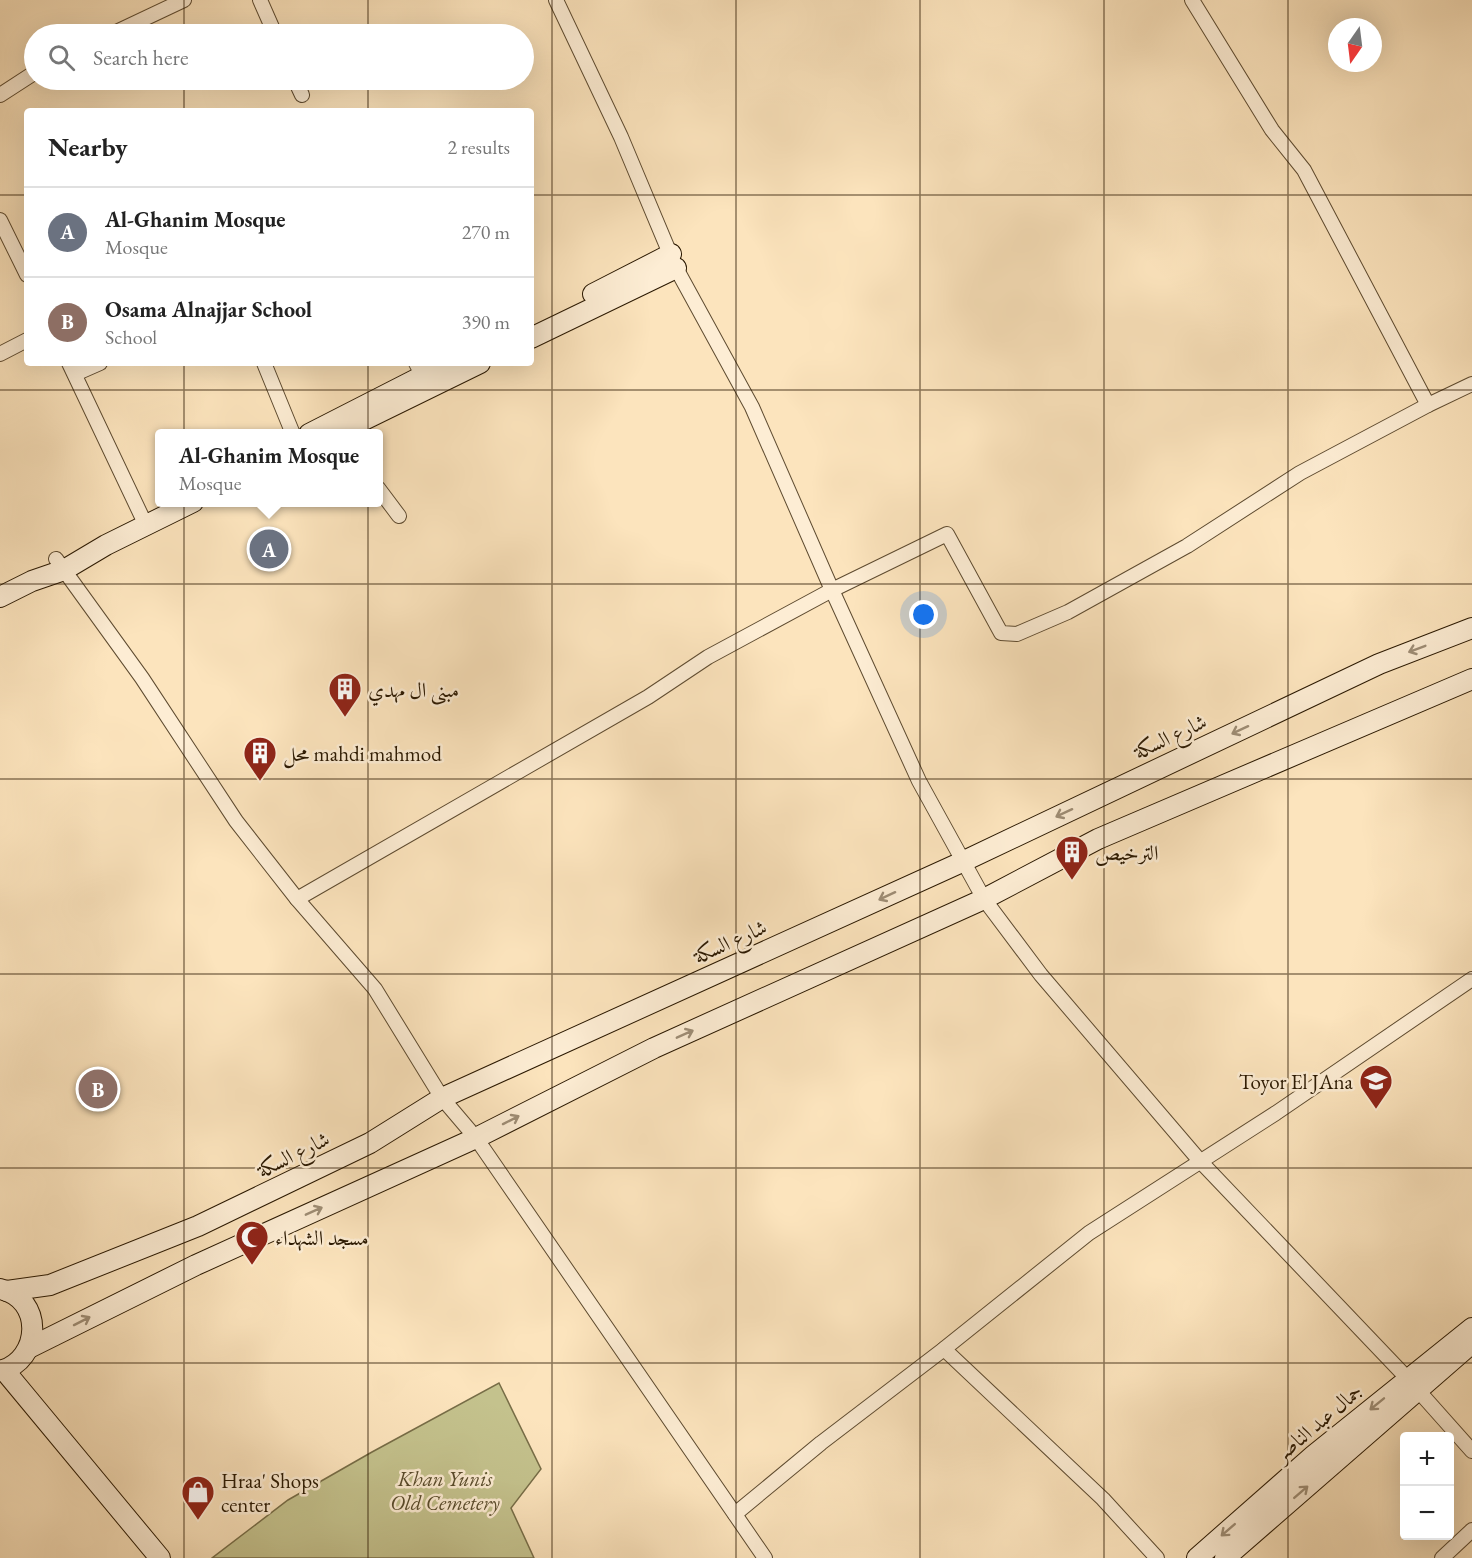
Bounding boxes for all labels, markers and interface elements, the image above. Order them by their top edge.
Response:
north arrow [1328,18,1382,72]
search box [24,24,534,90]
icon: search [45,41,78,74]
text: Search here [93,43,188,72]
text: Nearby [48,130,128,164]
text: 2 results [447,134,510,160]
text: Al-Ghanim Mosque [105,205,286,234]
text: A [60,219,75,245]
text: 270 m [462,219,510,245]
text: Mosque [105,234,168,260]
text: Osama Alnajjar School [105,295,312,324]
text: B [61,309,74,335]
text: 390 m [462,309,510,335]
text: School [105,324,157,350]
popup [155,429,383,507]
text: Al-Ghanim Mosque [179,441,359,470]
text: Mosque [179,470,241,496]
pin: A [250,526,288,572]
your location [909,600,938,629]
one-way arrow [1408,644,1427,655]
building icon: مبنى ال مهدي [327,671,363,718]
place label: مبنى ال مهدي [368,676,459,706]
street label: شارع السكة [1128,707,1213,770]
one-way arrow [1231,724,1249,736]
building icon: محل mahdi mahmod [242,735,278,782]
place label: محل mahdi mahmod [283,740,442,769]
one-way arrow [1055,808,1073,820]
building icon: الترخيص [1054,834,1090,881]
place label: الترخيص [1095,839,1158,867]
one-way arrow [878,890,896,902]
street label: شارع السكة [688,913,773,974]
one-way arrow [676,1027,694,1039]
school or university icon: Toyor El JAna [1358,1063,1394,1110]
pin: B [78,1066,118,1112]
place label: Toyor El JAna [1239,1068,1354,1095]
one-way arrow [501,1114,519,1125]
street label: شارع السكة [251,1125,336,1188]
one-way arrow [305,1204,323,1216]
mosque icon: مسجد الشهداء [234,1219,270,1266]
place label: مسجد الشهداء [275,1224,369,1252]
one-way arrow [72,1315,90,1327]
street label: جمال عبد الناصر [1267,1377,1368,1469]
one-way arrow [1370,1397,1385,1411]
map controls [1400,1432,1454,1540]
button: + [1400,1432,1454,1486]
park label: Khan Yunis Old Cemetery [390,1465,500,1516]
place label: Hraa' Shops center [221,1467,319,1518]
shop icon: Hraa' Shops center [180,1474,216,1521]
one-way arrow [1293,1485,1308,1499]
button: − [1400,1486,1454,1540]
one-way arrow [1220,1523,1236,1536]

